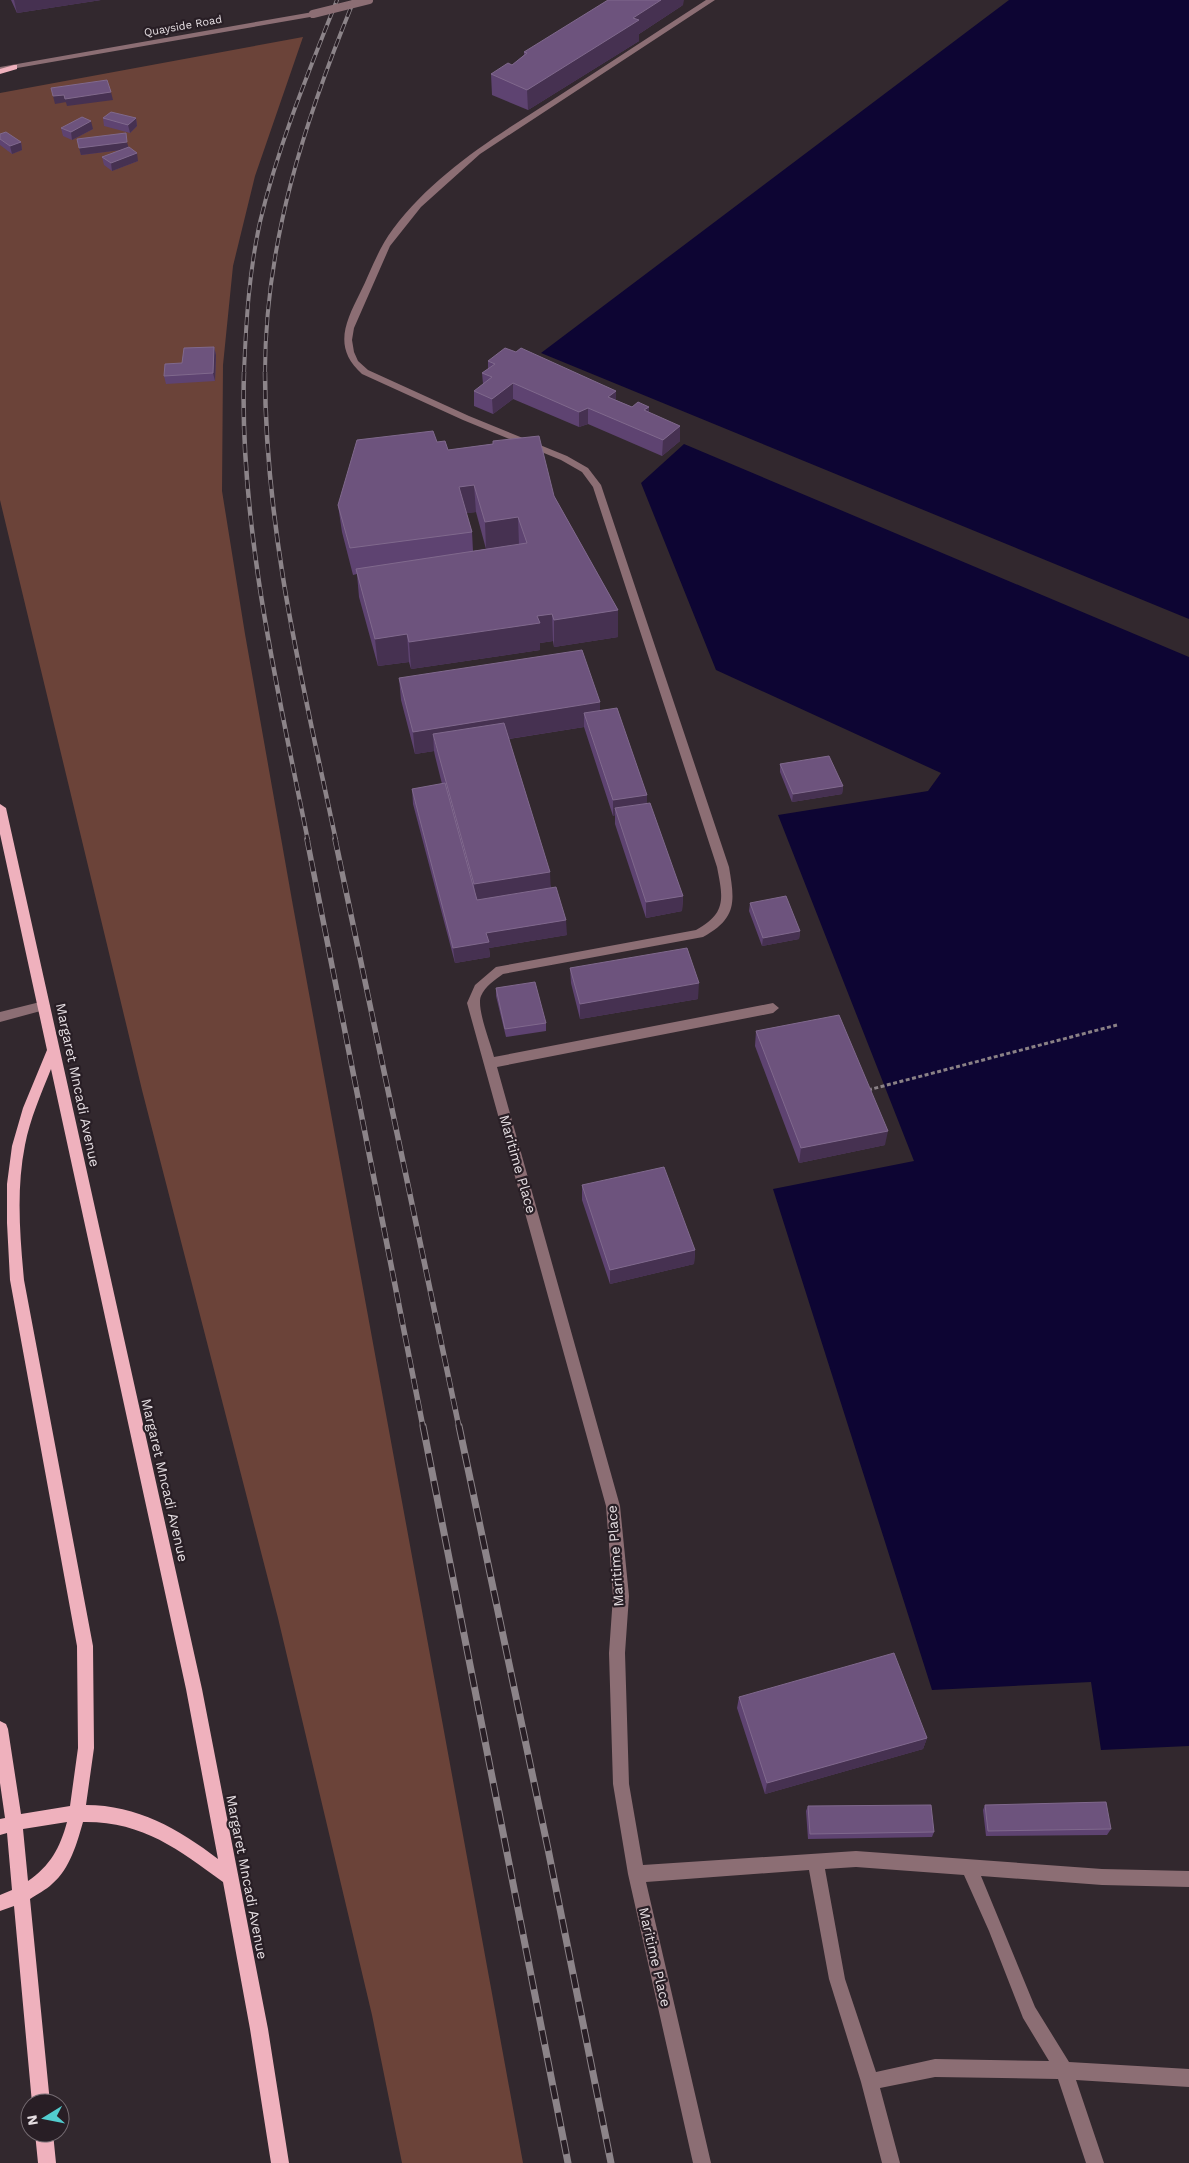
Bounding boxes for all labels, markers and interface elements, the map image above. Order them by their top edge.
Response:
street label: Quayside Road [143,13,223,39]
street label: Margaret Mncadi Avenue [53,1002,103,1168]
street label: Maritime Place [496,1113,540,1215]
street label: Margaret Mncadi Avenue [138,1397,192,1563]
street label: Maritime Place [603,1505,627,1607]
street label: Margaret Mncadi Avenue [223,1793,271,1961]
street label: Maritime Place [636,1906,674,2008]
north arrow [20,2093,70,2143]
text: N [23,2114,41,2127]

